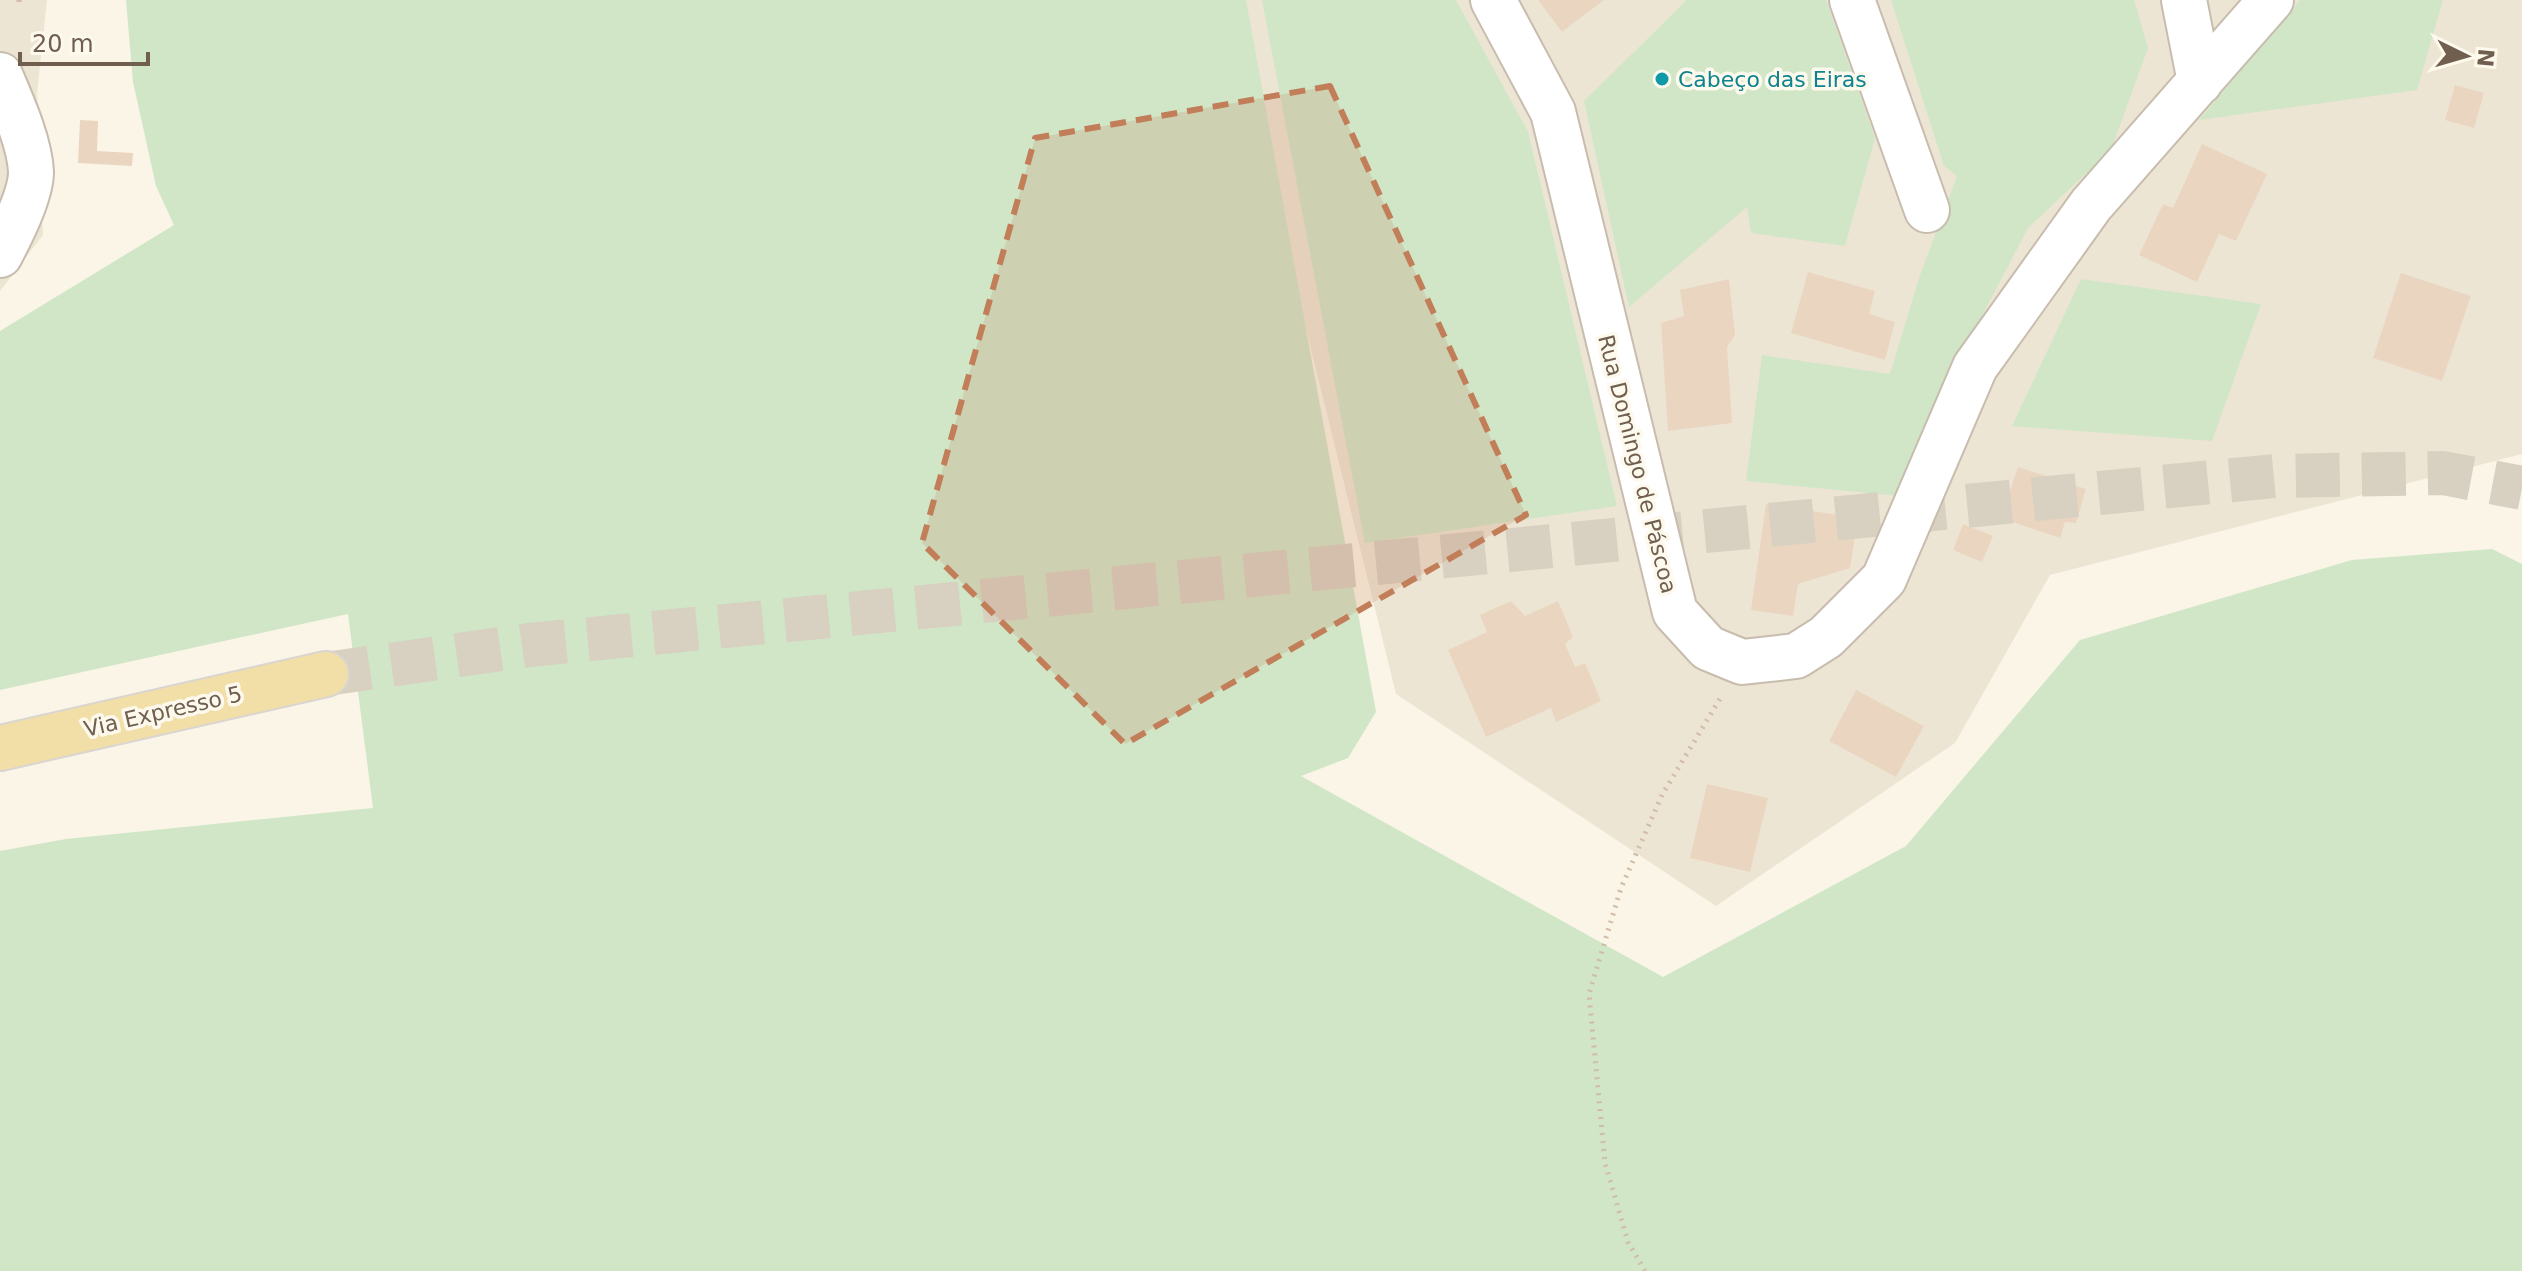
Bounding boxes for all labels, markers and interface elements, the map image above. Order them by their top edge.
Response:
scale bar [20,16,148,66]
north arrow [2426,16,2506,96]
text: 20 m [32,30,94,58]
text: N [2472,47,2499,68]
place label: Cabeço das Eiras [1678,67,1867,92]
marker: Cabeço das Eiras [1653,70,1671,88]
street label: Rua Domingo de Páscoa [1593,332,1682,596]
street label: Via Expresso 5 [82,681,245,742]

